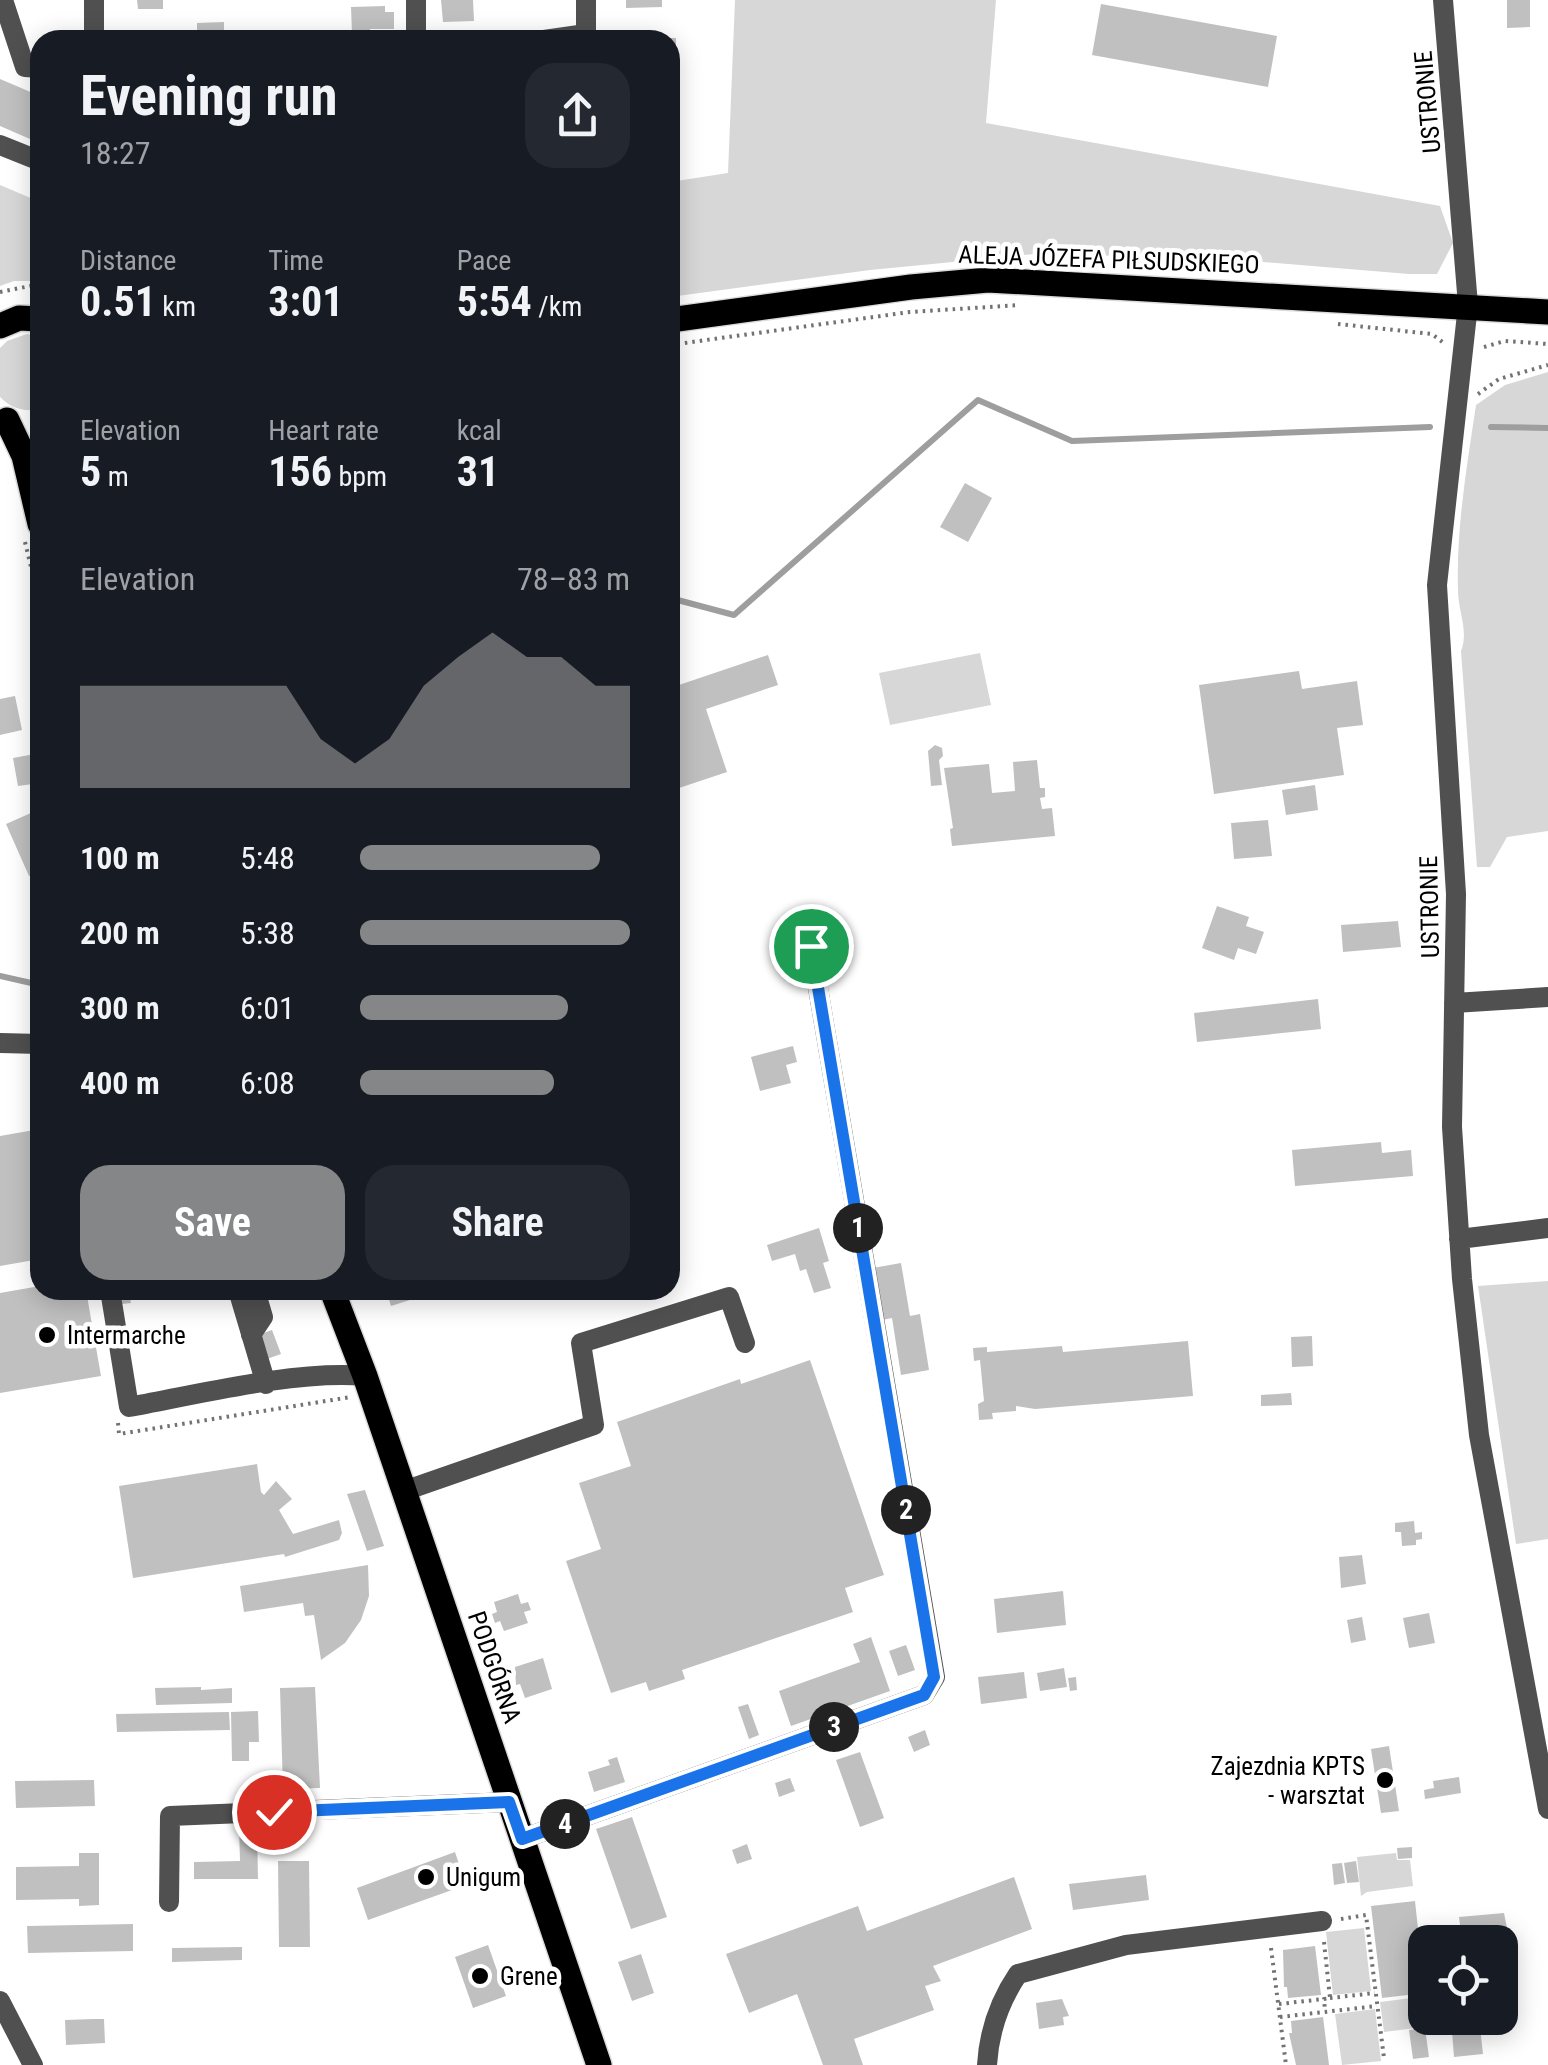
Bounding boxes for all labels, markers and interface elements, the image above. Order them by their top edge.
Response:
street label: USTRONIE [1409,50,1446,154]
button: share [525,63,630,168]
text: Evening run [80,64,338,128]
text: 18:27 [80,134,151,172]
street label: ALEJA JÓZEFA PIŁSUDSKIEGO [958,239,1260,279]
text: Distance [80,244,177,277]
text: Time [268,244,324,277]
text: Pace [457,244,512,277]
text: 0.51 [80,277,156,326]
text: 3:01 [268,277,344,326]
text: 5:54 [457,277,532,326]
text: km [156,290,196,323]
text: /km [532,290,582,323]
text: Elevation [80,414,181,447]
text: Heart rate [268,414,379,447]
text: kcal [457,414,502,447]
text: 5 [80,447,101,496]
text: 156 [268,447,332,496]
text: 31 [457,447,499,496]
text: m [101,460,129,493]
text: bpm [332,460,387,493]
text: Elevation [80,560,195,598]
text: 78–83 m [517,560,630,598]
text: 100 m [80,839,160,877]
text: 5:48 [240,839,295,877]
street label: USTRONIE [1414,856,1445,958]
pin [769,904,854,989]
text: 200 m [80,914,160,952]
text: 5:38 [240,914,295,952]
icon: arrive [784,919,839,974]
text: 300 m [80,989,160,1027]
text: 6:01 [240,989,295,1027]
text: 400 m [80,1064,160,1102]
text: 6:08 [240,1064,295,1102]
button: Save [80,1165,345,1280]
button: Share [365,1165,630,1280]
pin: 1 [833,1203,883,1253]
text: 1 [851,1211,865,1244]
place label: Intermarche [67,1321,186,1350]
marker: Intermarche [36,1324,58,1346]
pin: 2 [881,1485,931,1535]
text: 2 [899,1493,913,1526]
street label: PODGÓRNA [462,1607,528,1727]
pin: 3 [809,1702,859,1752]
text: 3 [827,1710,841,1743]
place label: Zajezdnia KPTS - warsztat [1211,1752,1365,1810]
marker: Zajezdnia KPTS - warsztat [1374,1769,1396,1791]
pin [232,1770,317,1855]
icon: check [247,1785,302,1840]
pin: 4 [540,1799,590,1849]
text: 4 [558,1807,572,1840]
place label: Unigum [446,1863,521,1892]
marker: Unigum [415,1866,437,1888]
map controls [1408,1925,1518,2035]
button: locate [1408,1925,1518,2035]
place label: Grene [500,1962,558,1991]
marker: Grene [469,1965,491,1987]

